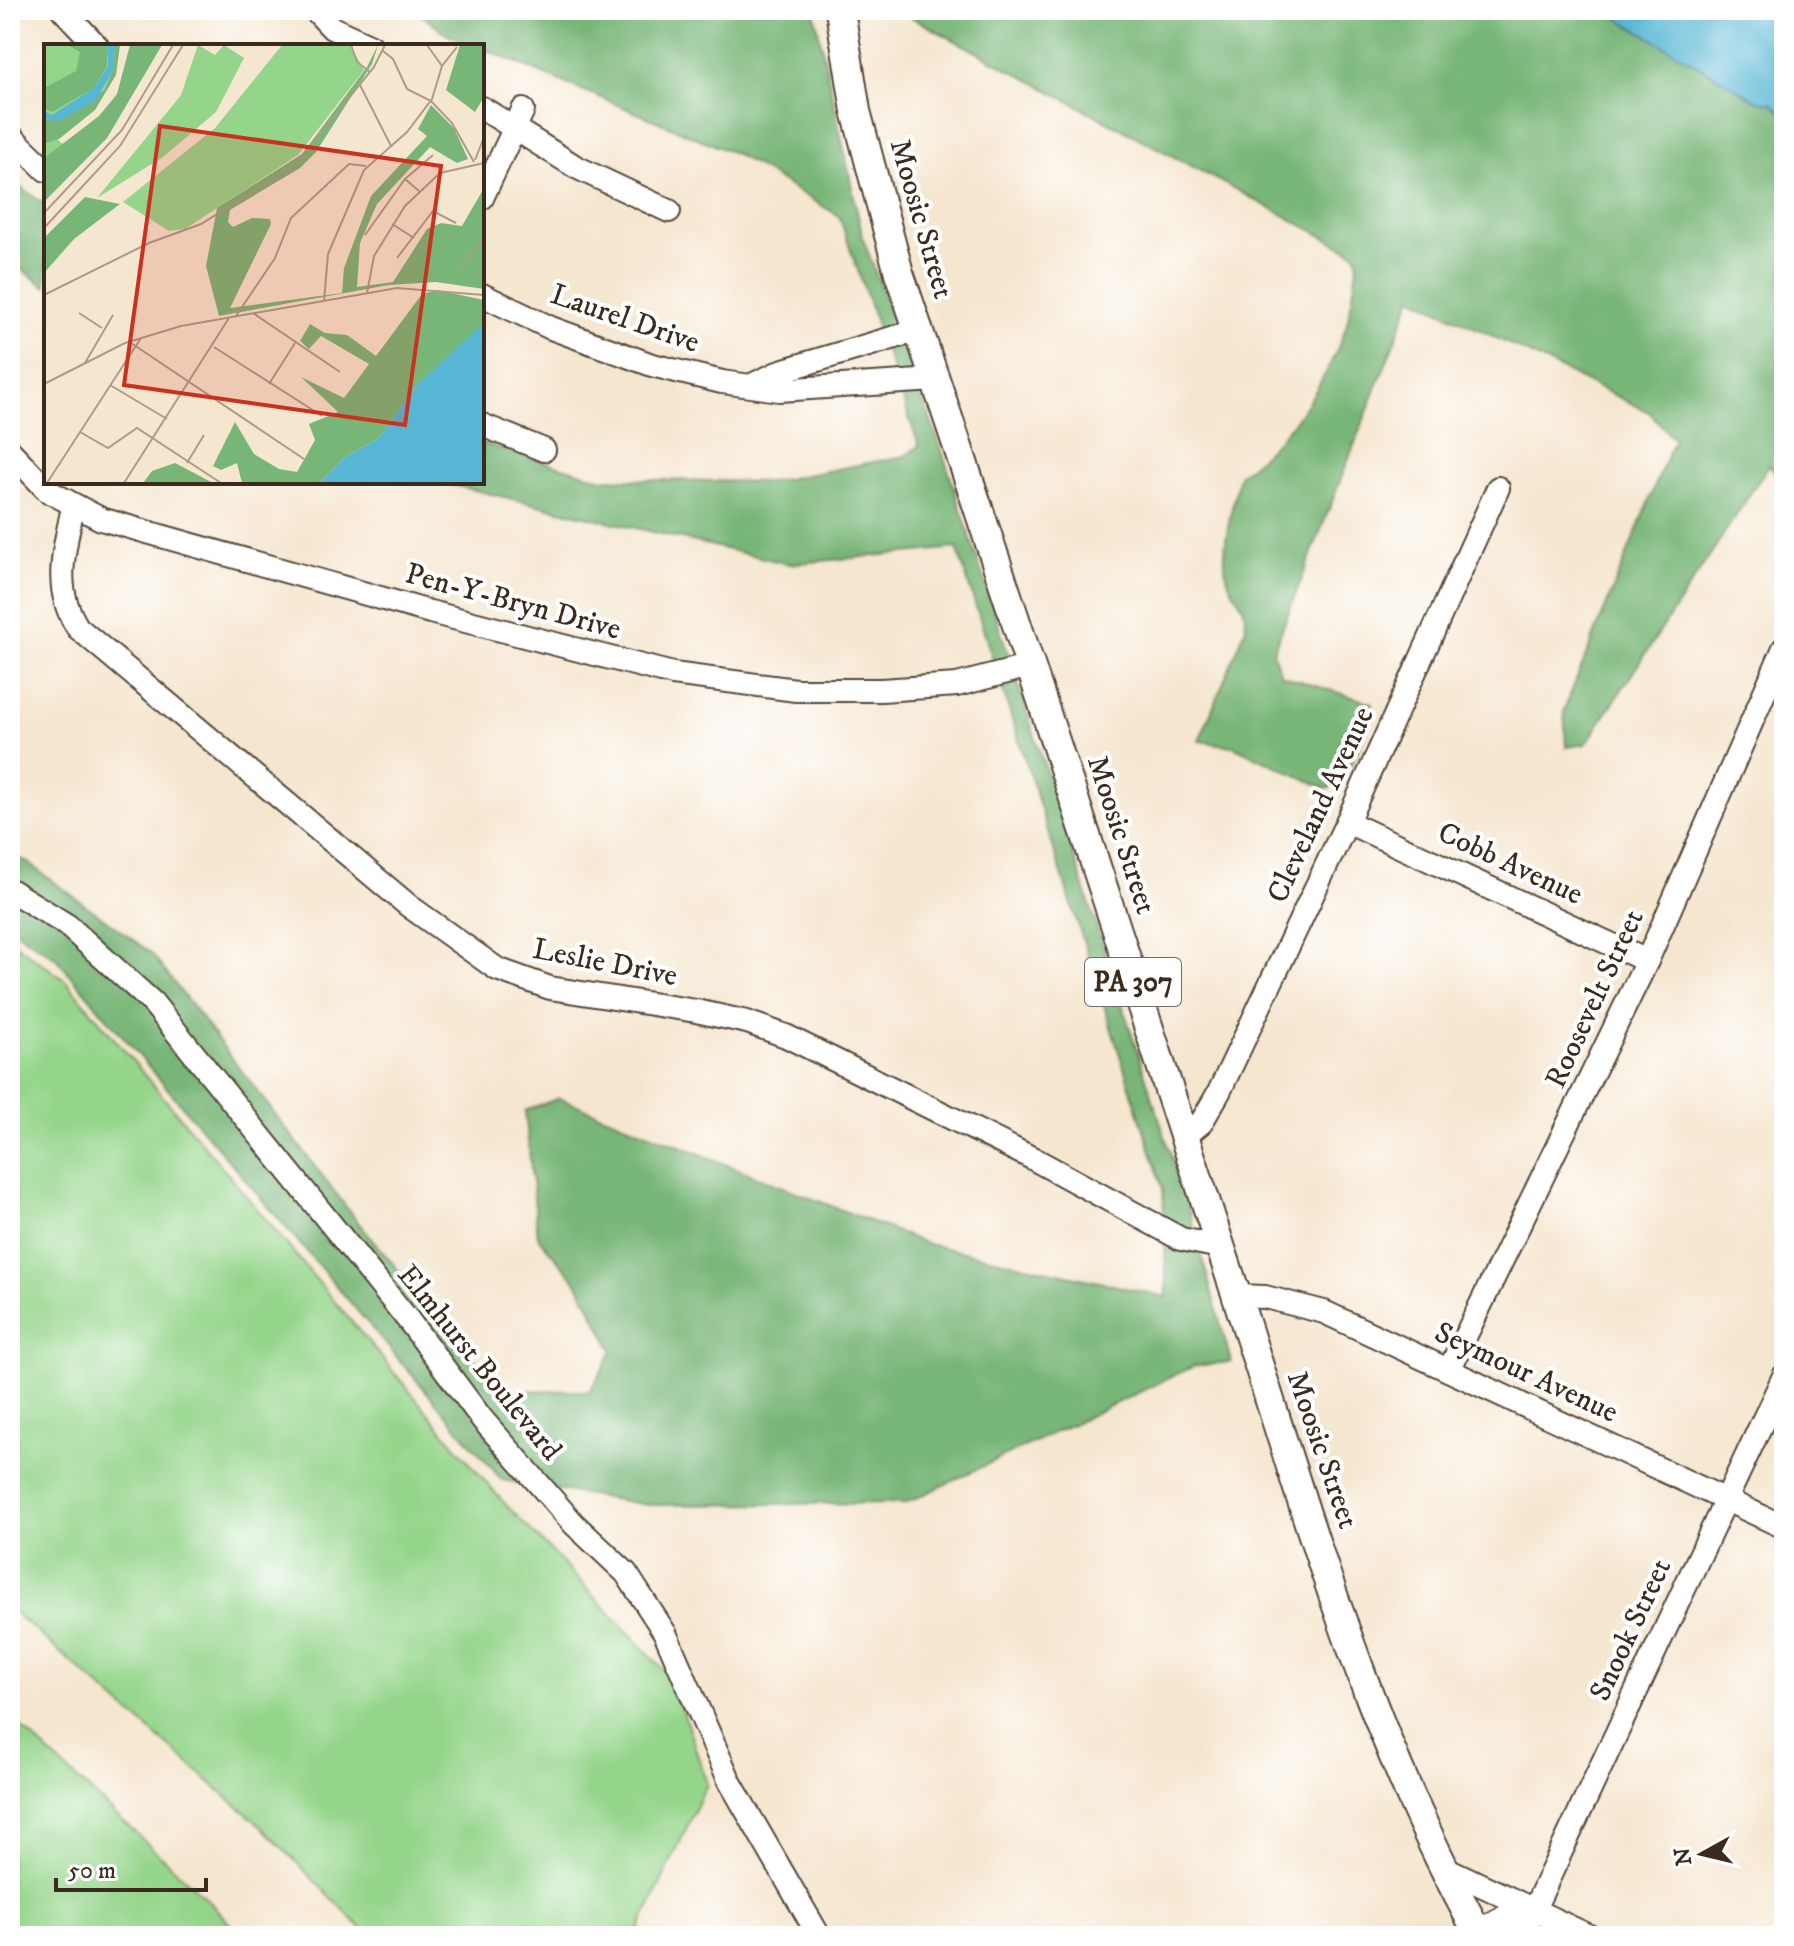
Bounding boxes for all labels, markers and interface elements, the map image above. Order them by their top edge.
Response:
inset map [44,44,484,484]
street label: Moosic Street [881,135,961,303]
street label: Laurel Drive [546,276,704,362]
street label: Pen-Y-Bryn Drive [401,555,625,649]
street label: Cleveland Avenue [1259,701,1383,909]
street label: Moosic Street [1078,751,1164,919]
street label: Cobb Avenue [1432,814,1588,914]
street label: Roosevelt Street [1537,904,1653,1094]
street label: Leslie Drive [530,931,680,995]
road number: PA 307 [1085,958,1181,1006]
street label: Elmhurst Boulevard [389,1258,569,1468]
street label: Seymour Avenue [1428,1314,1624,1432]
street label: Moosic Street [1278,1366,1366,1534]
street label: Snook Street [1582,1553,1680,1707]
north arrow [1662,1814,1742,1894]
scale bar [56,1842,206,1892]
text: N [1669,1846,1698,1867]
text: 50 m [68,1856,116,1886]

